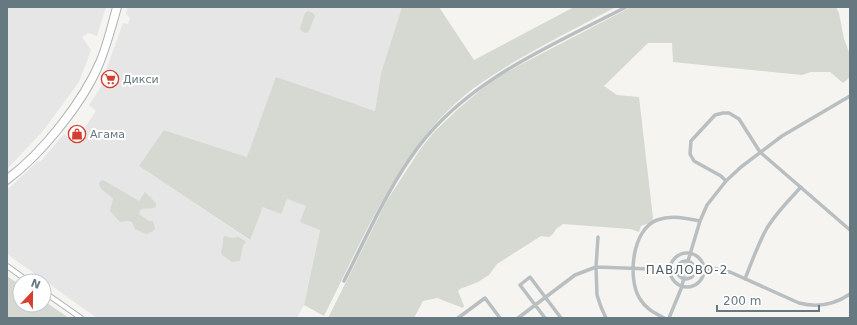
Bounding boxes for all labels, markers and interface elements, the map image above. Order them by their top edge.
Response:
supermarket icon: Дикси [100,69,120,89]
place label: Дикси [123,73,159,86]
shop icon: Агама [67,124,87,144]
place label: Агама [90,128,125,141]
district label: ПАВЛОВО-2 [646,263,728,277]
north arrow [12,273,52,313]
text: N [29,276,42,292]
scale bar [717,287,819,313]
text: 200 m [723,294,761,308]

